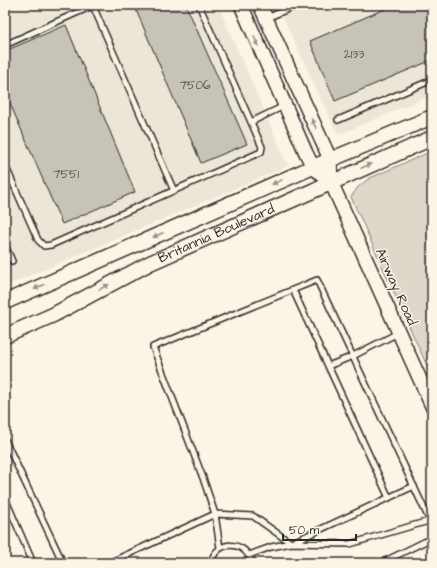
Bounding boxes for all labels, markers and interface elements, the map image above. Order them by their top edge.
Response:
one-way arrow [253,35,259,46]
house number: 2133 [344,46,364,63]
house number: 7506 [180,77,211,94]
one-way arrow [311,118,317,129]
one-way arrow [361,163,372,169]
house number: 7551 [53,166,79,183]
one-way arrow [272,179,283,185]
street label: Britannia Boulevard [155,199,278,268]
one-way arrow [153,232,164,238]
street label: Airway Road [370,245,422,329]
one-way arrow [34,284,45,290]
one-way arrow [98,284,109,291]
scale bar [283,516,356,542]
text: 50 m [289,522,320,539]

